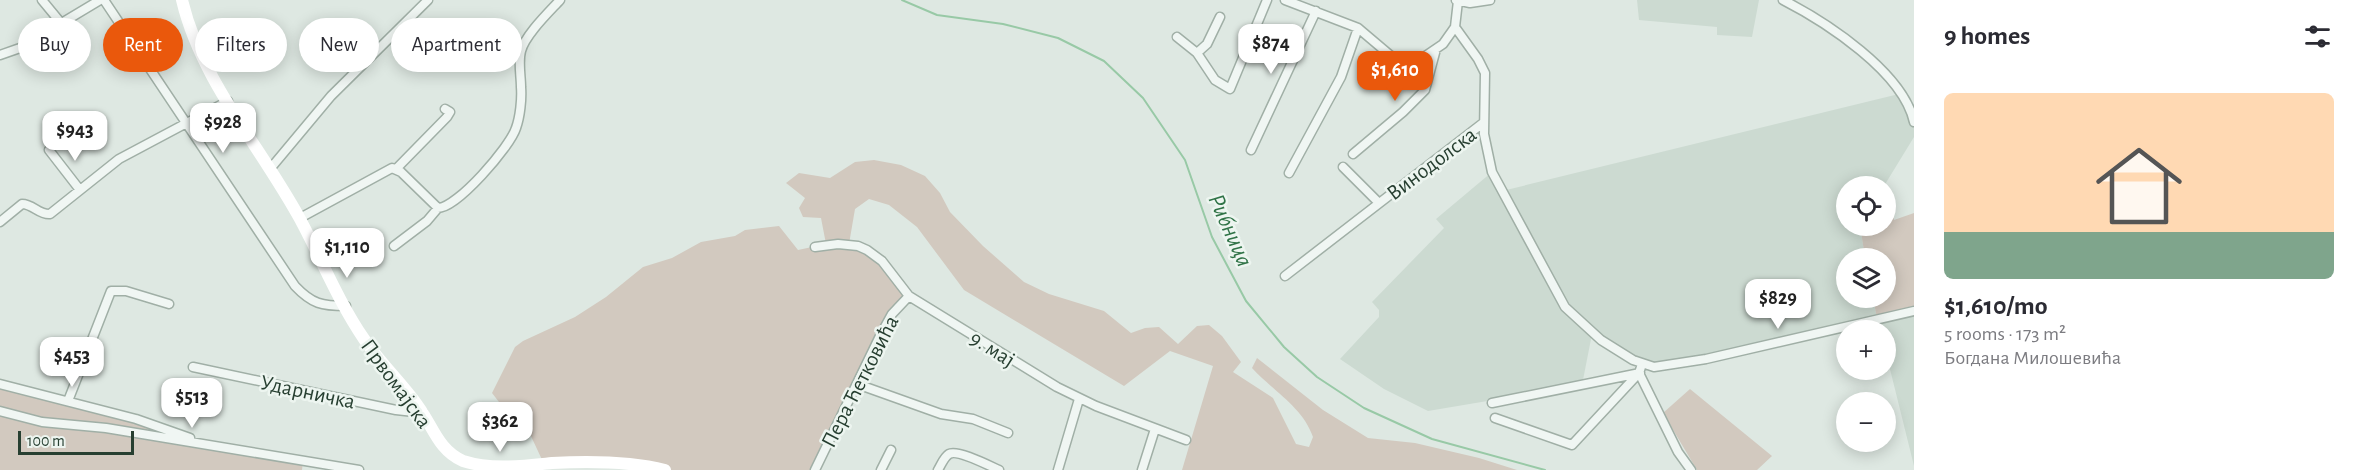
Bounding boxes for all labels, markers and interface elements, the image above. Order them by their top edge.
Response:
chip: Buy [18,18,91,72]
chip: Rent [103,18,183,72]
chip: Filters [195,18,287,72]
chip: New [299,18,379,72]
chip: Apartment [391,18,522,72]
icon: filters [2301,20,2334,53]
text: 9 homes [1944,23,2030,49]
pin: $874 [1235,24,1307,75]
text: $874 [1252,33,1290,53]
pin: $1,610 [1346,51,1444,102]
text: $1,610 [1371,60,1419,80]
pin: $928 [187,103,259,154]
pin: $943 [39,111,111,162]
text: $928 [204,112,242,132]
text: $943 [56,120,94,140]
street label: Винодолска [1383,123,1481,204]
icon: home [2085,132,2193,240]
map controls [1836,176,1896,452]
button: locate [1836,176,1896,236]
water label: Рибница [1204,190,1257,270]
pin: $1,110 [298,228,396,279]
text: $1,110 [324,237,370,257]
button: layers [1836,248,1896,308]
pin: $829 [1742,279,1814,330]
text: $829 [1759,288,1797,308]
text: $1,610/mo [1944,293,2048,319]
street label: Пера Ћетковића [817,312,903,451]
button: + [1836,320,1896,380]
text: 5 rooms · 173 m² [1944,324,2066,344]
street label: 9. мај [966,327,1019,371]
street label: Првомајска [357,335,436,432]
pin: $453 [36,337,108,388]
text: $453 [54,346,90,366]
text: Богдана Милошевића [1944,348,2121,368]
street label: Ударничка [258,371,357,413]
pin: $513 [156,378,228,429]
text: $513 [175,387,209,407]
button: − [1836,392,1896,452]
pin: $362 [464,402,536,453]
text: $362 [482,411,518,431]
scale bar [18,428,134,456]
text: 100 m [27,433,65,449]

